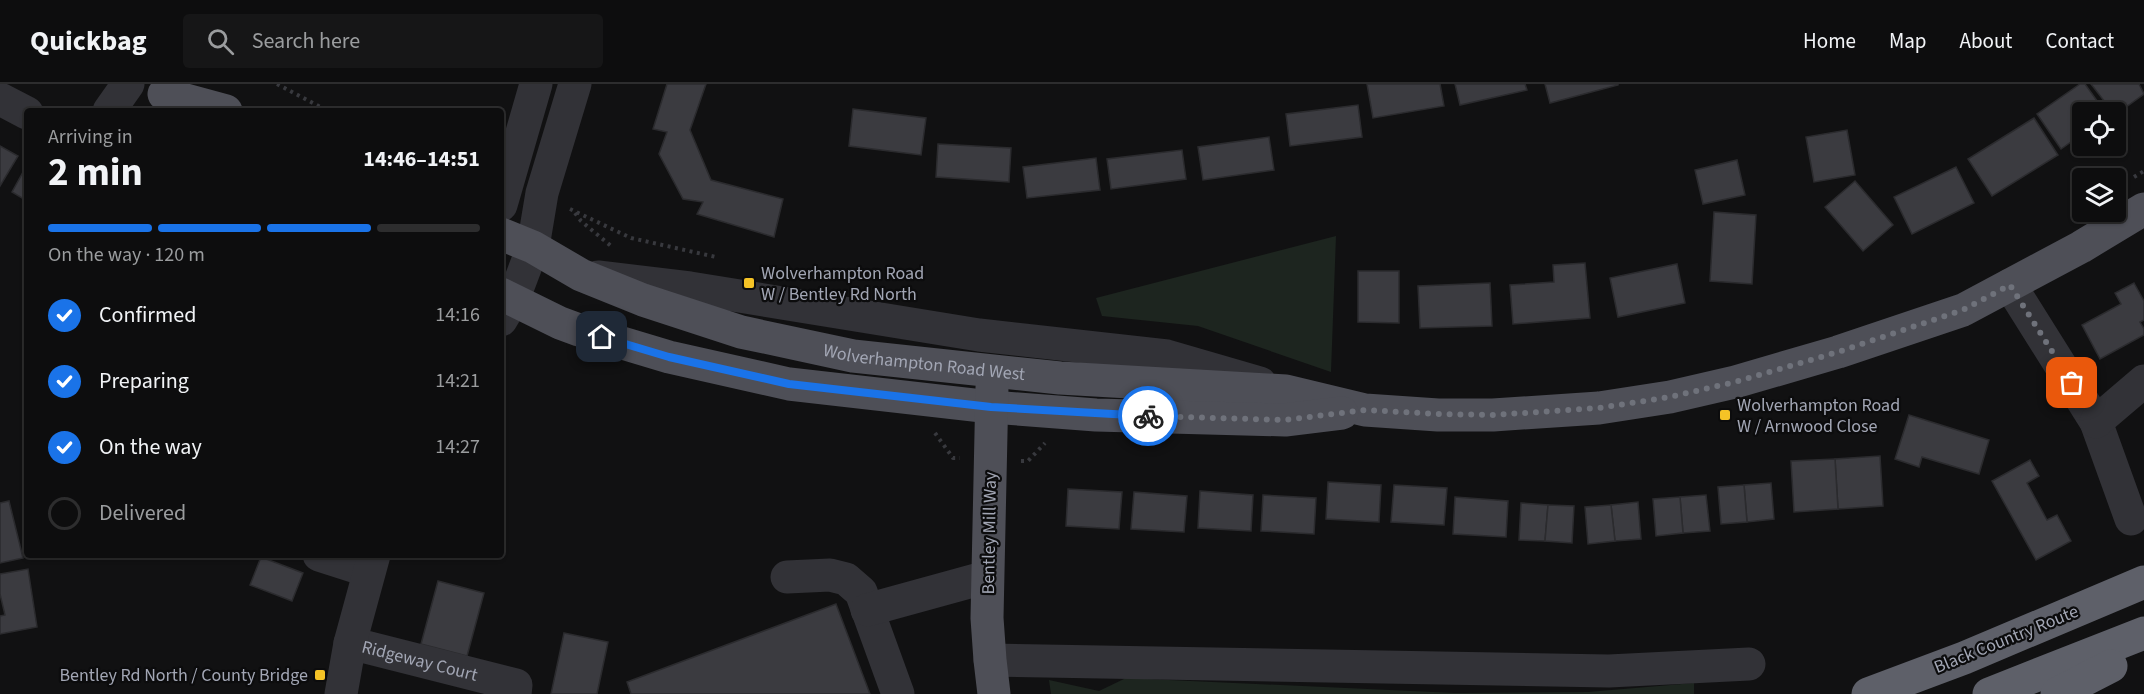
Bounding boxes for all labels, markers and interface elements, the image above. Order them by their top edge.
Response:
search box [183,14,603,68]
text: Quickbag [30,21,147,61]
icon: search [204,25,237,58]
text: Search here [252,25,360,57]
text: Home [1803,26,1856,56]
text: Map [1889,26,1927,56]
text: About [1960,26,2012,56]
text: Contact [2045,26,2114,56]
map controls [2072,102,2126,222]
button: locate [2072,102,2126,156]
text: Arriving in [48,123,133,151]
text: 14:46–14:51 [363,143,480,175]
text: 2 min [48,145,143,201]
button: layers [2072,168,2126,222]
text: On the way · 120 m [48,241,205,269]
place label: Wolverhampton Road W / Bentley Rd North [761,261,924,307]
marker: Wolverhampton Road W / Bentley Rd North [742,276,756,290]
icon: check [48,299,81,332]
text: Confirmed [99,299,196,331]
text: 14:16 [435,301,480,329]
pin [576,311,627,362]
icon: home [585,320,618,353]
street label: Wolverhampton Road West [821,338,1026,387]
pin [2046,357,2097,408]
icon: check [48,365,81,398]
text: Preparing [99,365,189,397]
icon: bag [2055,366,2088,399]
text: 14:21 [435,367,480,395]
courier [1118,386,1178,446]
place label: Wolverhampton Road W / Arnwood Close [1737,393,1900,439]
icon: bike [1132,400,1165,433]
marker: Wolverhampton Road W / Arnwood Close [1718,408,1732,422]
icon: check [48,431,81,464]
text: On the way [99,431,202,463]
text: 14:27 [435,433,480,461]
street label: Bentley Mill Way [976,471,1003,595]
text: Delivered [99,497,186,529]
street label: Black Country Route [1930,599,2082,680]
street label: Ridgeway Court [359,634,480,688]
place label: Bentley Rd North / County Bridge [60,663,308,688]
marker: Bentley Rd North / County Bridge [313,668,327,682]

